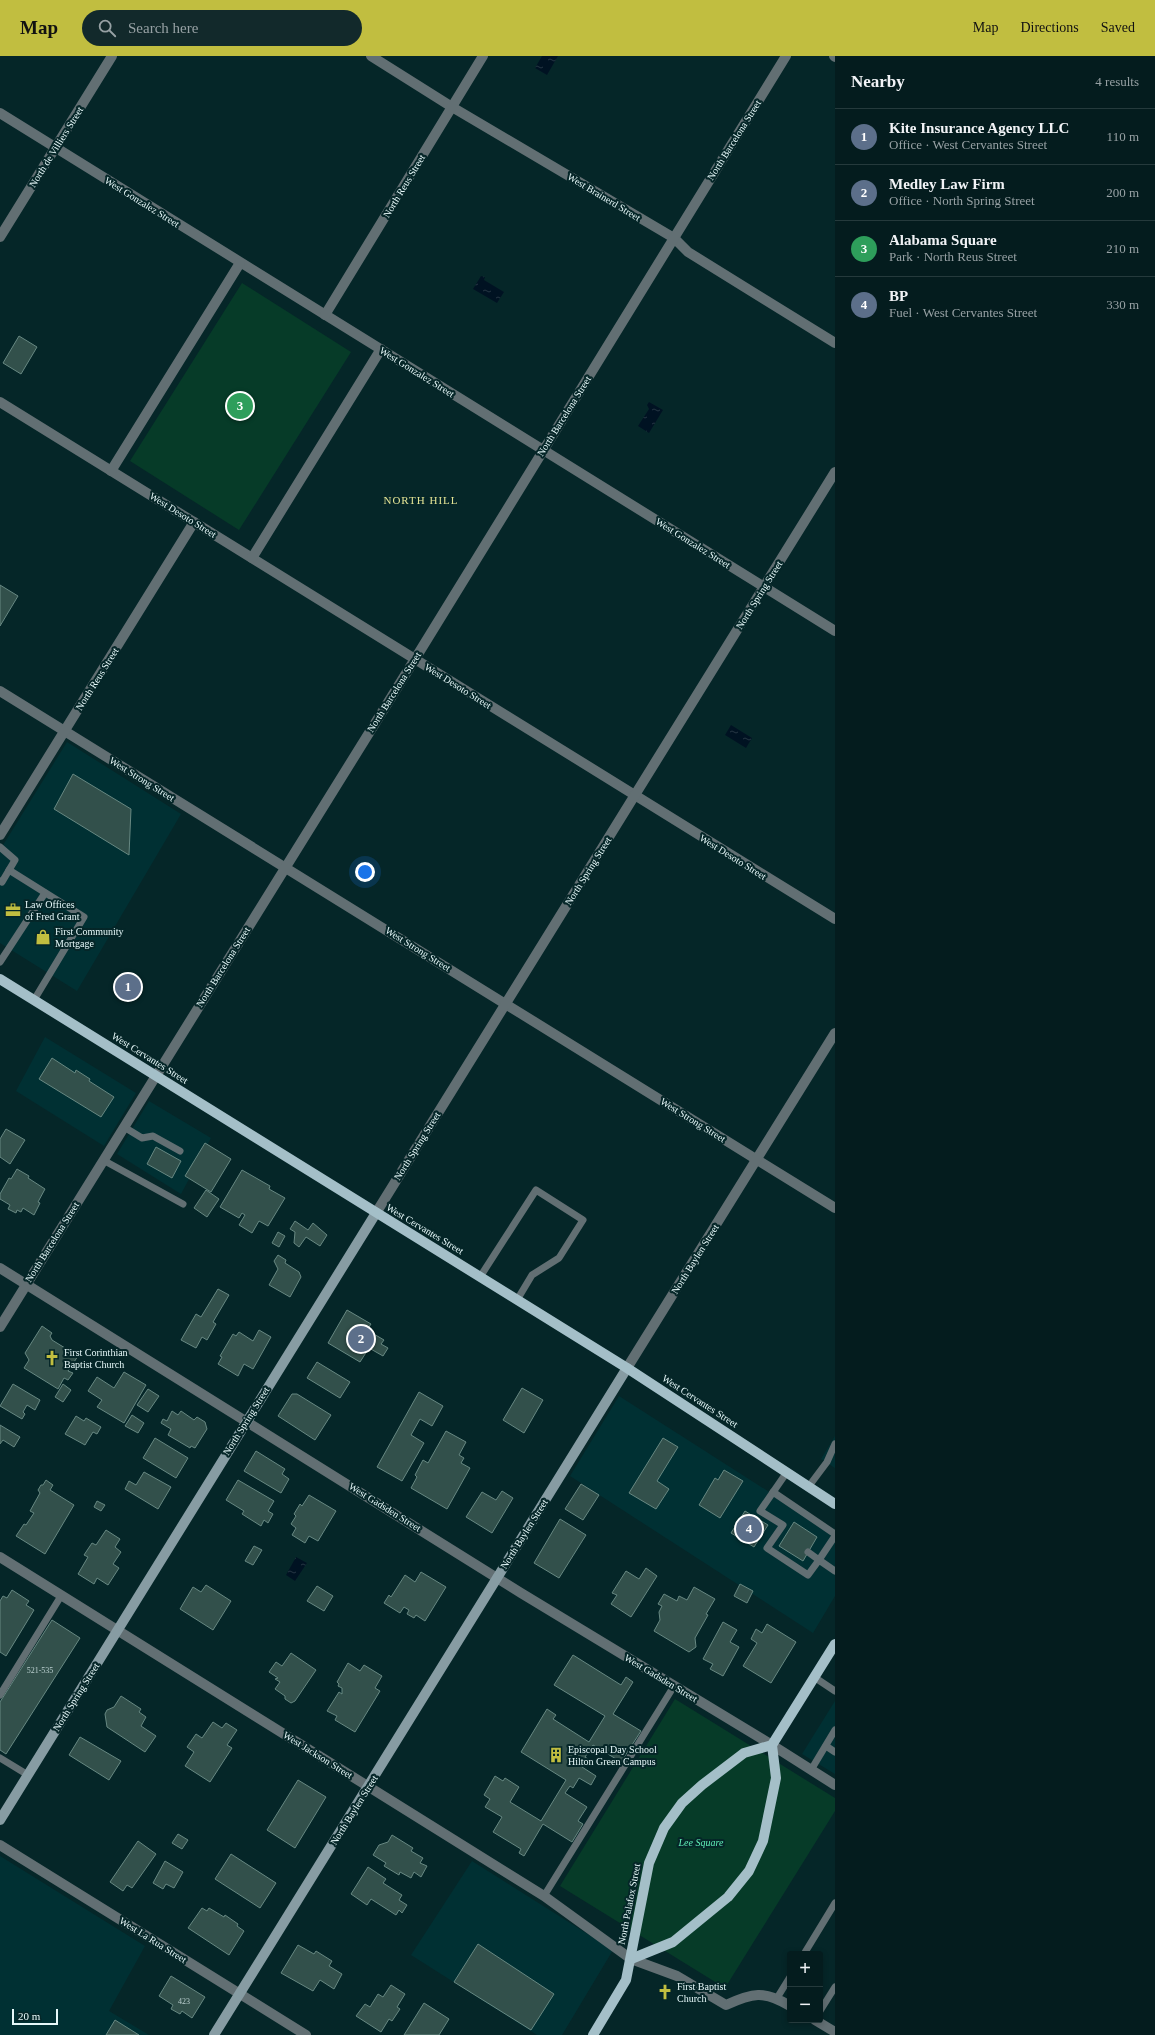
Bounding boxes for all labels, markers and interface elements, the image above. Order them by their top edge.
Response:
search box [82,10,362,46]
text: Map [20,17,58,38]
icon: search [96,17,118,39]
text: Search here [128,20,198,36]
text: Map [973,20,998,35]
text: Directions [1020,20,1079,35]
text: Saved [1101,20,1135,35]
text: Nearby [851,72,905,91]
text: 4 results [1095,74,1139,89]
street label: North Barcelona Street [705,98,763,182]
street label: North de Villiers Street [27,105,85,189]
text: Kite Insurance Agency LLC [889,120,1069,136]
text: 1 [861,129,867,144]
text: 110 m [1107,129,1139,144]
text: Office · West Cervantes Street [889,137,1047,152]
street label: North Reus Street [381,152,427,220]
street label: West Brainerd Street [566,171,643,223]
street label: West Gonzalez Street [103,175,181,230]
text: Medley Law Firm [889,176,1005,192]
text: 2 [861,185,867,200]
text: 200 m [1106,185,1139,200]
text: Office · North Spring Street [889,193,1035,208]
text: Alabama Square [889,232,997,248]
text: 3 [861,241,867,256]
text: 210 m [1106,241,1139,256]
text: Park · North Reus Street [889,249,1017,264]
text: BP [889,288,908,304]
text: 4 [861,297,867,312]
text: 330 m [1106,297,1139,312]
text: Fuel · West Cervantes Street [889,305,1037,320]
street label: West Gonzalez Street [378,345,456,400]
street label: North Barcelona Street [535,374,593,458]
pin: 3 [227,391,253,421]
street label: West Desoto Street [148,490,218,540]
district label: NORTH HILL [383,494,459,506]
street label: West Gonzalez Street [654,516,732,571]
street label: North Spring Street [734,559,785,631]
street label: North Reus Street [73,646,121,712]
street label: North Barcelona Street [365,650,423,734]
street label: West Desoto Street [423,661,493,711]
street label: West Strong Street [107,755,177,804]
street label: West Desoto Street [698,832,768,882]
street label: North Spring Street [563,835,614,907]
your location [355,862,375,882]
place label: Law Offices of Fred Grant [25,899,80,922]
office icon: Law Offices of Fred Grant [4,901,22,919]
street label: North Barcelona Street [194,925,252,1009]
street label: West Strong Street [383,925,453,974]
place label: First Community Mortgage [55,926,124,949]
shop icon: First Community Mortgage [34,928,52,946]
pin: 1 [115,972,141,1002]
street label: West Cervantes Street [110,1030,190,1086]
street label: West Strong Street [658,1096,728,1145]
street label: North Spring Street [392,1110,443,1182]
street label: North Barcelona Street [23,1200,81,1284]
street label: West Cervantes Street [384,1202,466,1257]
street label: North Baylen Street [669,1222,721,1296]
pin: 2 [348,1324,374,1354]
place label: First Corinthian Baptist Church [64,1347,128,1370]
church icon: First Corinthian Baptist Church [43,1349,61,1367]
street label: West Cervantes Street [660,1372,740,1430]
street label: North Spring Street [221,1385,272,1457]
street label: West Gadsden Street [347,1480,423,1534]
street label: North Baylen Street [498,1497,550,1571]
pin: 4 [736,1514,762,1544]
street label: West Gadsden Street [623,1652,700,1704]
street label: North Spring Street [51,1661,102,1733]
house number: 521-535 [27,1666,53,1675]
street label: West Jackson Street [281,1729,355,1781]
place label: Episcopal Day School Hilton Green Campus [568,1744,657,1767]
building icon: Episcopal Day School Hilton Green Campus [547,1746,565,1764]
street label: North Baylen Street [328,1773,380,1847]
park label: Lee Square [678,1837,724,1848]
street label: North Palafox Street [616,1862,642,1945]
street label: West La Rua Street [117,1915,189,1965]
map controls [787,1951,823,2023]
button: + [787,1951,823,1987]
place label: First Baptist Church [677,1981,726,2004]
church icon: First Baptist Church [656,1983,674,2001]
button: − [787,1987,823,2023]
house number: 423 [178,1997,190,2006]
scale bar [12,2007,58,2026]
text: 20 m [18,2010,40,2022]

